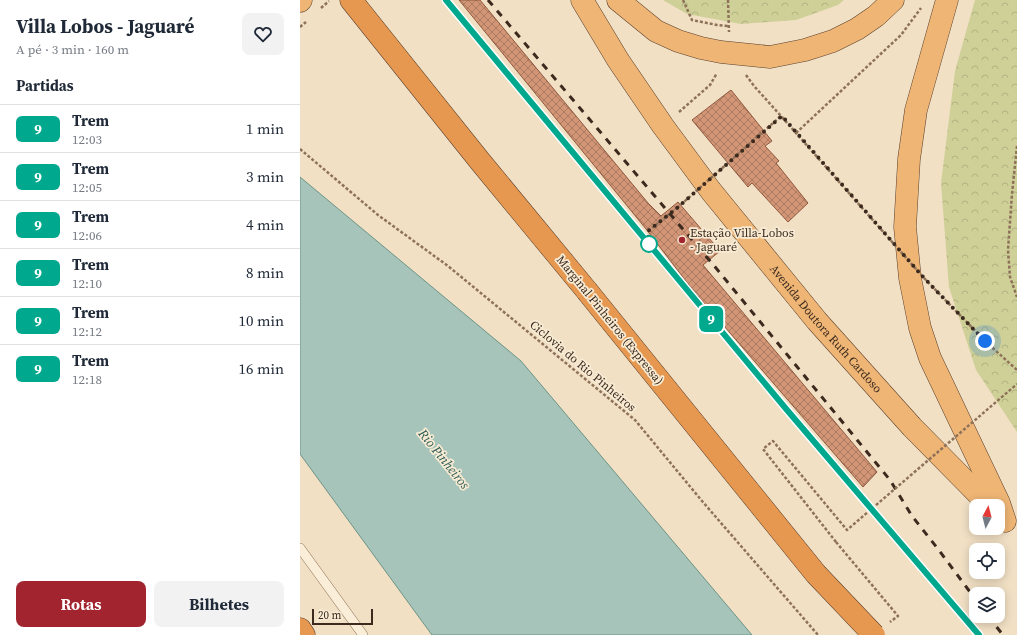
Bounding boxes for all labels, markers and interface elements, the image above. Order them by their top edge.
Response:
text: Villa Lobos - Jaguaré [16,13,194,39]
button: heart [242,13,284,55]
text: A pé · 3 min · 160 m [16,41,129,58]
text: Partidas [16,75,74,96]
text: Trem [72,110,109,131]
text: 1 min [246,118,284,139]
text: 9 [34,119,42,139]
text: 12:03 [72,131,102,148]
text: Trem [72,158,109,179]
text: 3 min [246,166,284,187]
text: 9 [34,167,42,187]
text: 12:05 [72,179,102,196]
text: Trem [72,206,109,227]
text: 4 min [246,214,284,235]
text: 9 [34,215,42,235]
place label: Estação Villa-Lobos - Jaguaré [690,225,794,255]
text: 12:06 [72,227,102,244]
unlabelled marker [640,235,658,253]
marker: Estação Villa-Lobos - Jaguaré [677,235,687,245]
street label: Marginal Pinheiros (Expressa) [553,252,667,388]
text: Trem [72,254,109,275]
street label: Avenida Doutora Ruth Cardoso [766,261,886,397]
text: 8 min [246,262,284,283]
text: 9 [34,263,42,283]
text: 12:10 [72,275,102,292]
text: Trem [72,302,109,323]
line badge: 9 [698,306,724,332]
text: 9 [707,309,715,329]
text: 10 min [238,310,284,331]
text: 9 [34,311,42,331]
street label: Ciclovia do Rio Pinheiros [526,317,640,415]
text: 12:12 [72,323,102,340]
your location [975,331,995,351]
text: Trem [72,350,109,371]
text: 16 min [238,358,284,379]
text: 9 [34,359,42,379]
text: 12:18 [72,371,102,388]
water label: Rio Pinheiros [414,425,474,493]
north arrow [969,499,1005,535]
map controls [969,499,1005,623]
button: locate [969,543,1005,579]
button: Rotas [16,581,146,627]
button: Bilhetes [154,581,284,627]
button: layers [969,587,1005,623]
scale bar [312,607,373,626]
text: 20 m [318,608,341,623]

